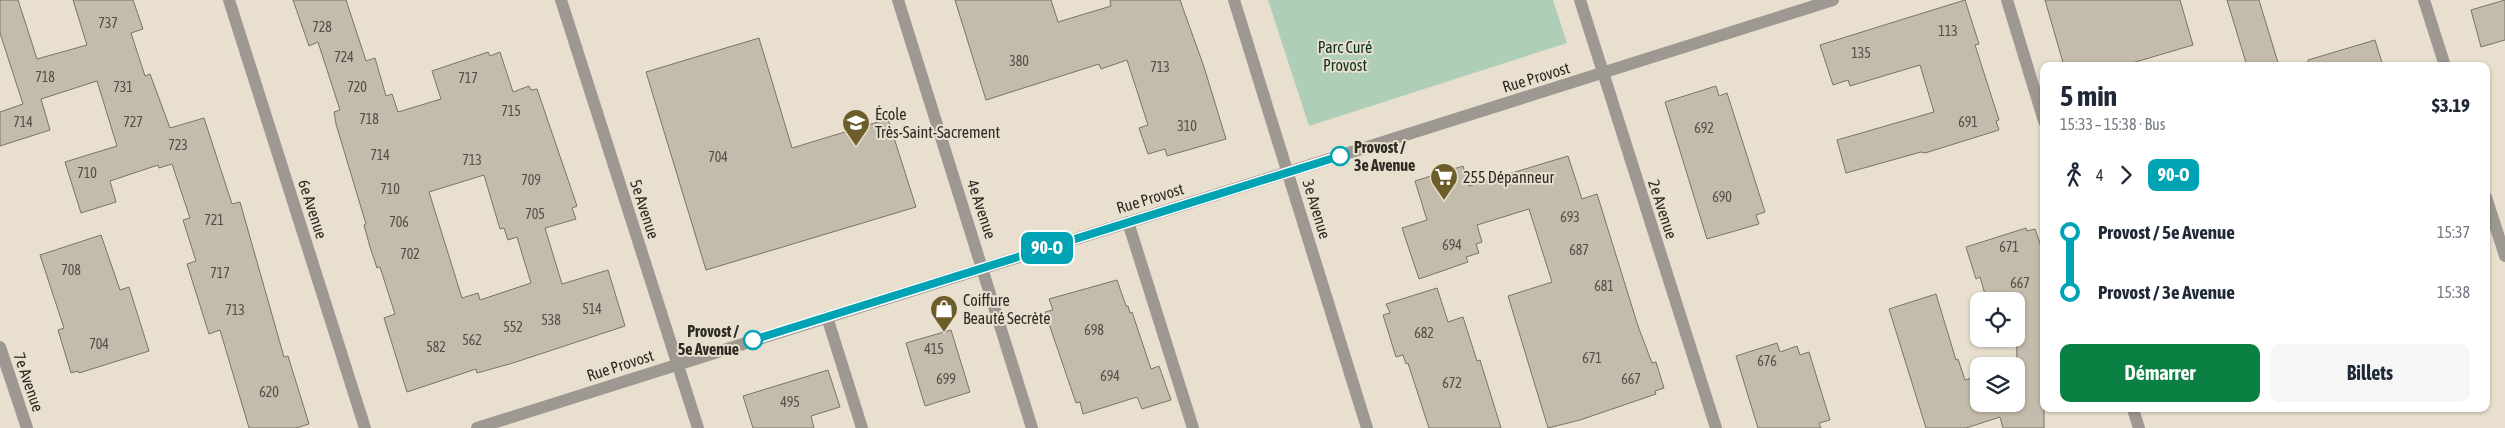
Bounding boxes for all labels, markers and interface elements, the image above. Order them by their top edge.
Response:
house number: 737 [98,15,118,31]
house number: 728 [312,19,332,35]
house number: 113 [1938,23,1958,39]
park label: Parc Curé Provost [1318,38,1372,74]
house number: 135 [1851,45,1871,61]
house number: 724 [334,49,354,65]
house number: 380 [1009,53,1029,69]
street label: Rue Provost [1500,58,1572,96]
house number: 713 [1150,59,1170,75]
house number: 718 [35,69,55,85]
house number: 717 [458,70,478,86]
house number: 731 [113,79,133,95]
house number: 720 [347,79,367,95]
text: 5 min [2060,80,2117,112]
text: $3.19 [2432,94,2470,116]
house number: 715 [501,103,521,119]
place label: École Très-Saint-Sacrement [875,105,1001,141]
school or university icon: École Très-Saint-Sacrement [841,108,871,147]
house number: 718 [359,111,379,127]
house number: 714 [13,114,33,130]
house number: 727 [123,114,143,130]
house number: 691 [1958,114,1978,130]
text: 15:33 – 15:38 · Bus [2060,115,2165,133]
house number: 310 [1177,118,1197,134]
house number: 692 [1694,120,1714,136]
house number: 723 [168,137,188,153]
place label: Provost / 3e Avenue [1354,138,1415,174]
marker: Provost / 3e Avenue [1330,146,1350,166]
house number: 714 [370,147,390,163]
house number: 704 [708,149,728,165]
house number: 713 [462,152,482,168]
icon: walk [2060,161,2088,189]
icon: forward [2112,161,2140,189]
supermarket icon: 255 Dépanneur [1429,162,1459,201]
text: 90-O [2158,164,2189,185]
house number: 710 [77,165,97,181]
text: 4 [2096,166,2104,184]
place label: 255 Dépanneur [1463,168,1555,187]
house number: 709 [521,172,541,188]
street label: 6e Avenue [295,177,331,241]
street label: 5e Avenue [627,177,663,241]
street label: 4e Avenue [964,177,1000,241]
street label: 3e Avenue [1299,177,1335,241]
street label: 2e Avenue [1645,177,1681,241]
street label: Rue Provost [1114,179,1186,217]
house number: 710 [380,181,400,197]
house number: 690 [1712,189,1732,205]
house number: 705 [525,206,545,222]
house number: 693 [1560,209,1580,225]
house number: 721 [204,212,224,228]
house number: 706 [389,214,409,230]
text: Provost / 5e Avenue [2098,221,2235,243]
text: 15:37 [2437,223,2470,241]
line badge: 90-O [1012,232,1082,264]
text: 90-O [1031,237,1063,258]
house number: 694 [1442,237,1462,253]
house number: 671 [1999,239,2019,255]
house number: 687 [1569,242,1589,258]
house number: 702 [400,246,420,262]
house number: 708 [61,262,81,278]
house number: 717 [210,265,230,281]
house number: 667 [2010,275,2030,291]
house number: 681 [1594,278,1614,294]
text: Provost / 3e Avenue [2098,281,2235,303]
text: 15:38 [2437,283,2470,301]
place label: Coiffure Beauté Secrète [963,291,1050,327]
map controls [1970,292,2025,412]
button: locate [1970,292,2025,347]
shop icon: Coiffure Beauté Secrète [929,294,959,333]
house number: 514 [582,301,602,317]
house number: 713 [225,302,245,318]
house number: 538 [541,312,561,328]
house number: 552 [503,319,523,335]
place label: Provost / 5e Avenue [678,322,740,358]
house number: 698 [1084,322,1104,338]
house number: 682 [1414,325,1434,341]
marker: Provost / 5e Avenue [743,330,763,350]
house number: 562 [462,332,482,348]
house number: 704 [89,336,109,352]
house number: 582 [426,339,446,355]
house number: 415 [924,341,944,357]
button: Démarrer [2060,344,2260,402]
button: Billets [2270,344,2470,402]
street label: Rue Provost [584,346,656,384]
street label: 7e Avenue [11,350,47,414]
house number: 671 [1582,350,1602,366]
house number: 676 [1757,353,1777,369]
button: layers [1970,357,2025,412]
house number: 694 [1100,368,1120,384]
house number: 699 [936,371,956,387]
house number: 667 [1621,371,1641,387]
house number: 672 [1442,375,1462,391]
house number: 620 [259,384,279,400]
house number: 495 [780,394,800,410]

